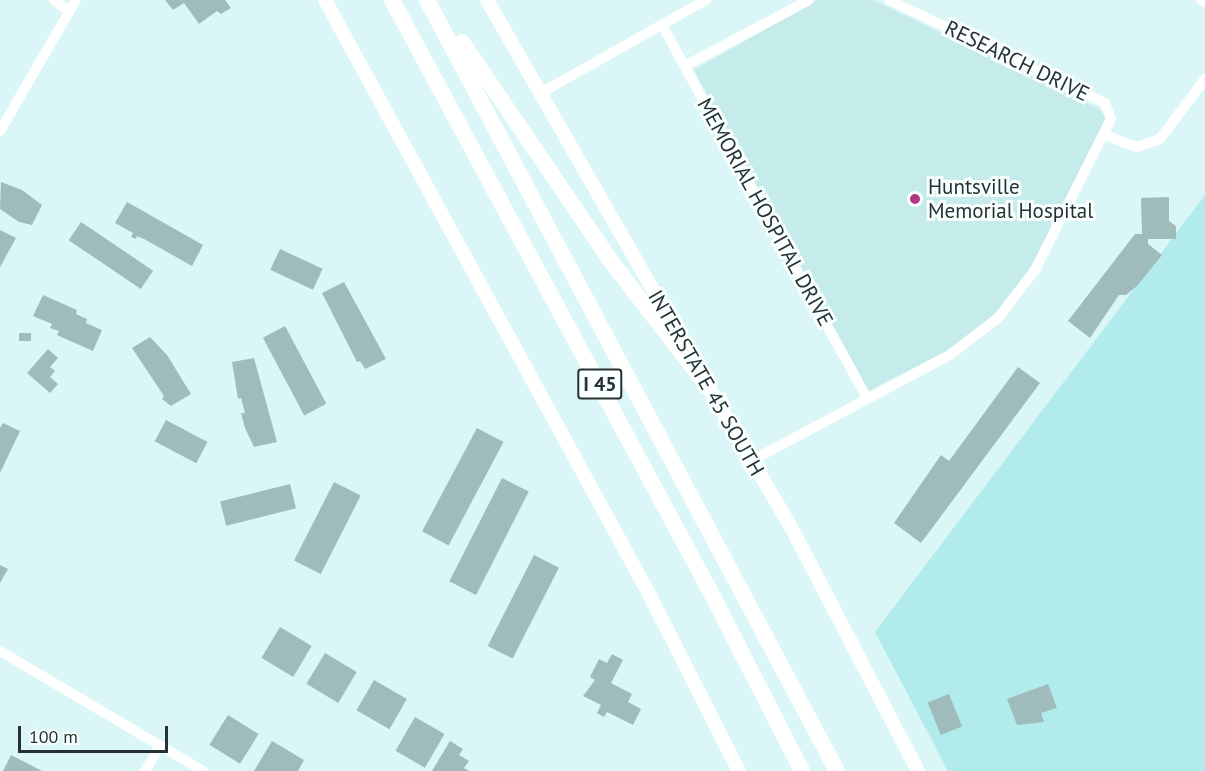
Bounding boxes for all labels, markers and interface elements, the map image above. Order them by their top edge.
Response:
street label: RESEARCH DRIVE [941,15,1093,107]
street label: MEMORIAL HOSPITAL DRIVE [691,93,839,331]
place label: Huntsville Memorial Hospital [928,174,1093,224]
marker: Huntsville Memorial Hospital [906,190,924,208]
street label: INTERSTATE 45 SOUTH [643,286,769,480]
road number: I 45 [576,367,624,401]
scale bar [21,714,171,752]
text: 100 m [29,725,78,748]

